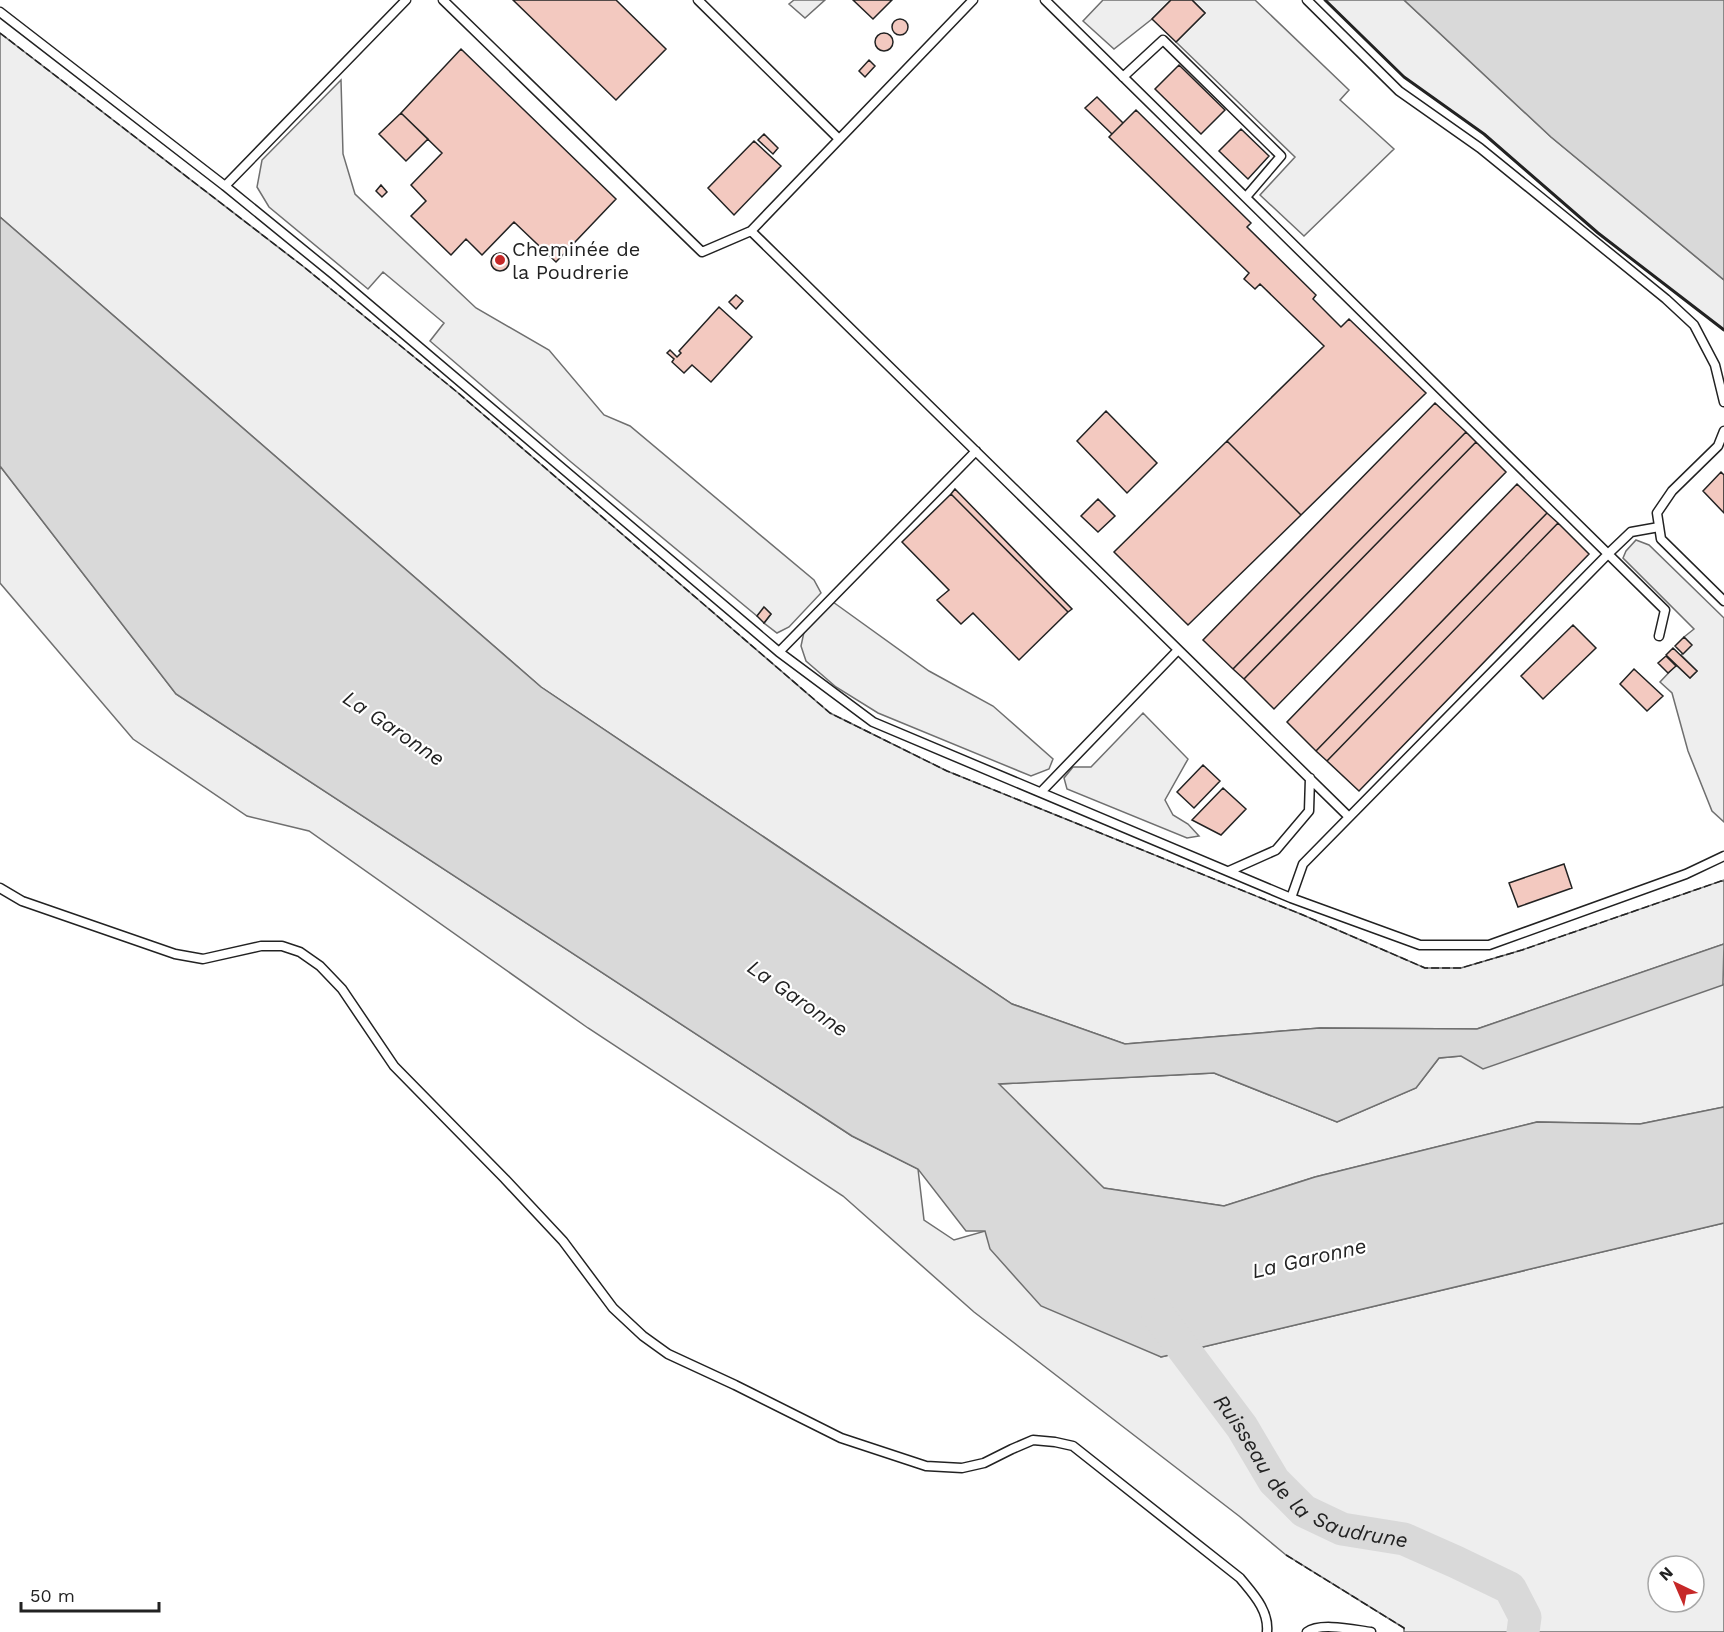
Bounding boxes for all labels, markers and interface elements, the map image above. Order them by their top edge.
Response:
place label: Cheminée de la Poudrerie [512,237,640,284]
marker: Cheminée de la Poudrerie [493,253,507,267]
water label: La Garonne [338,685,450,771]
water label: La Garonne [743,954,853,1042]
water label: La Garonne [1249,1233,1369,1283]
water label: Ruisseau de la Saudrune [1209,1389,1410,1552]
north arrow [1646,1554,1706,1614]
text: N [1655,1563,1677,1585]
scale bar [21,1575,159,1613]
text: 50 m [30,1585,75,1606]

